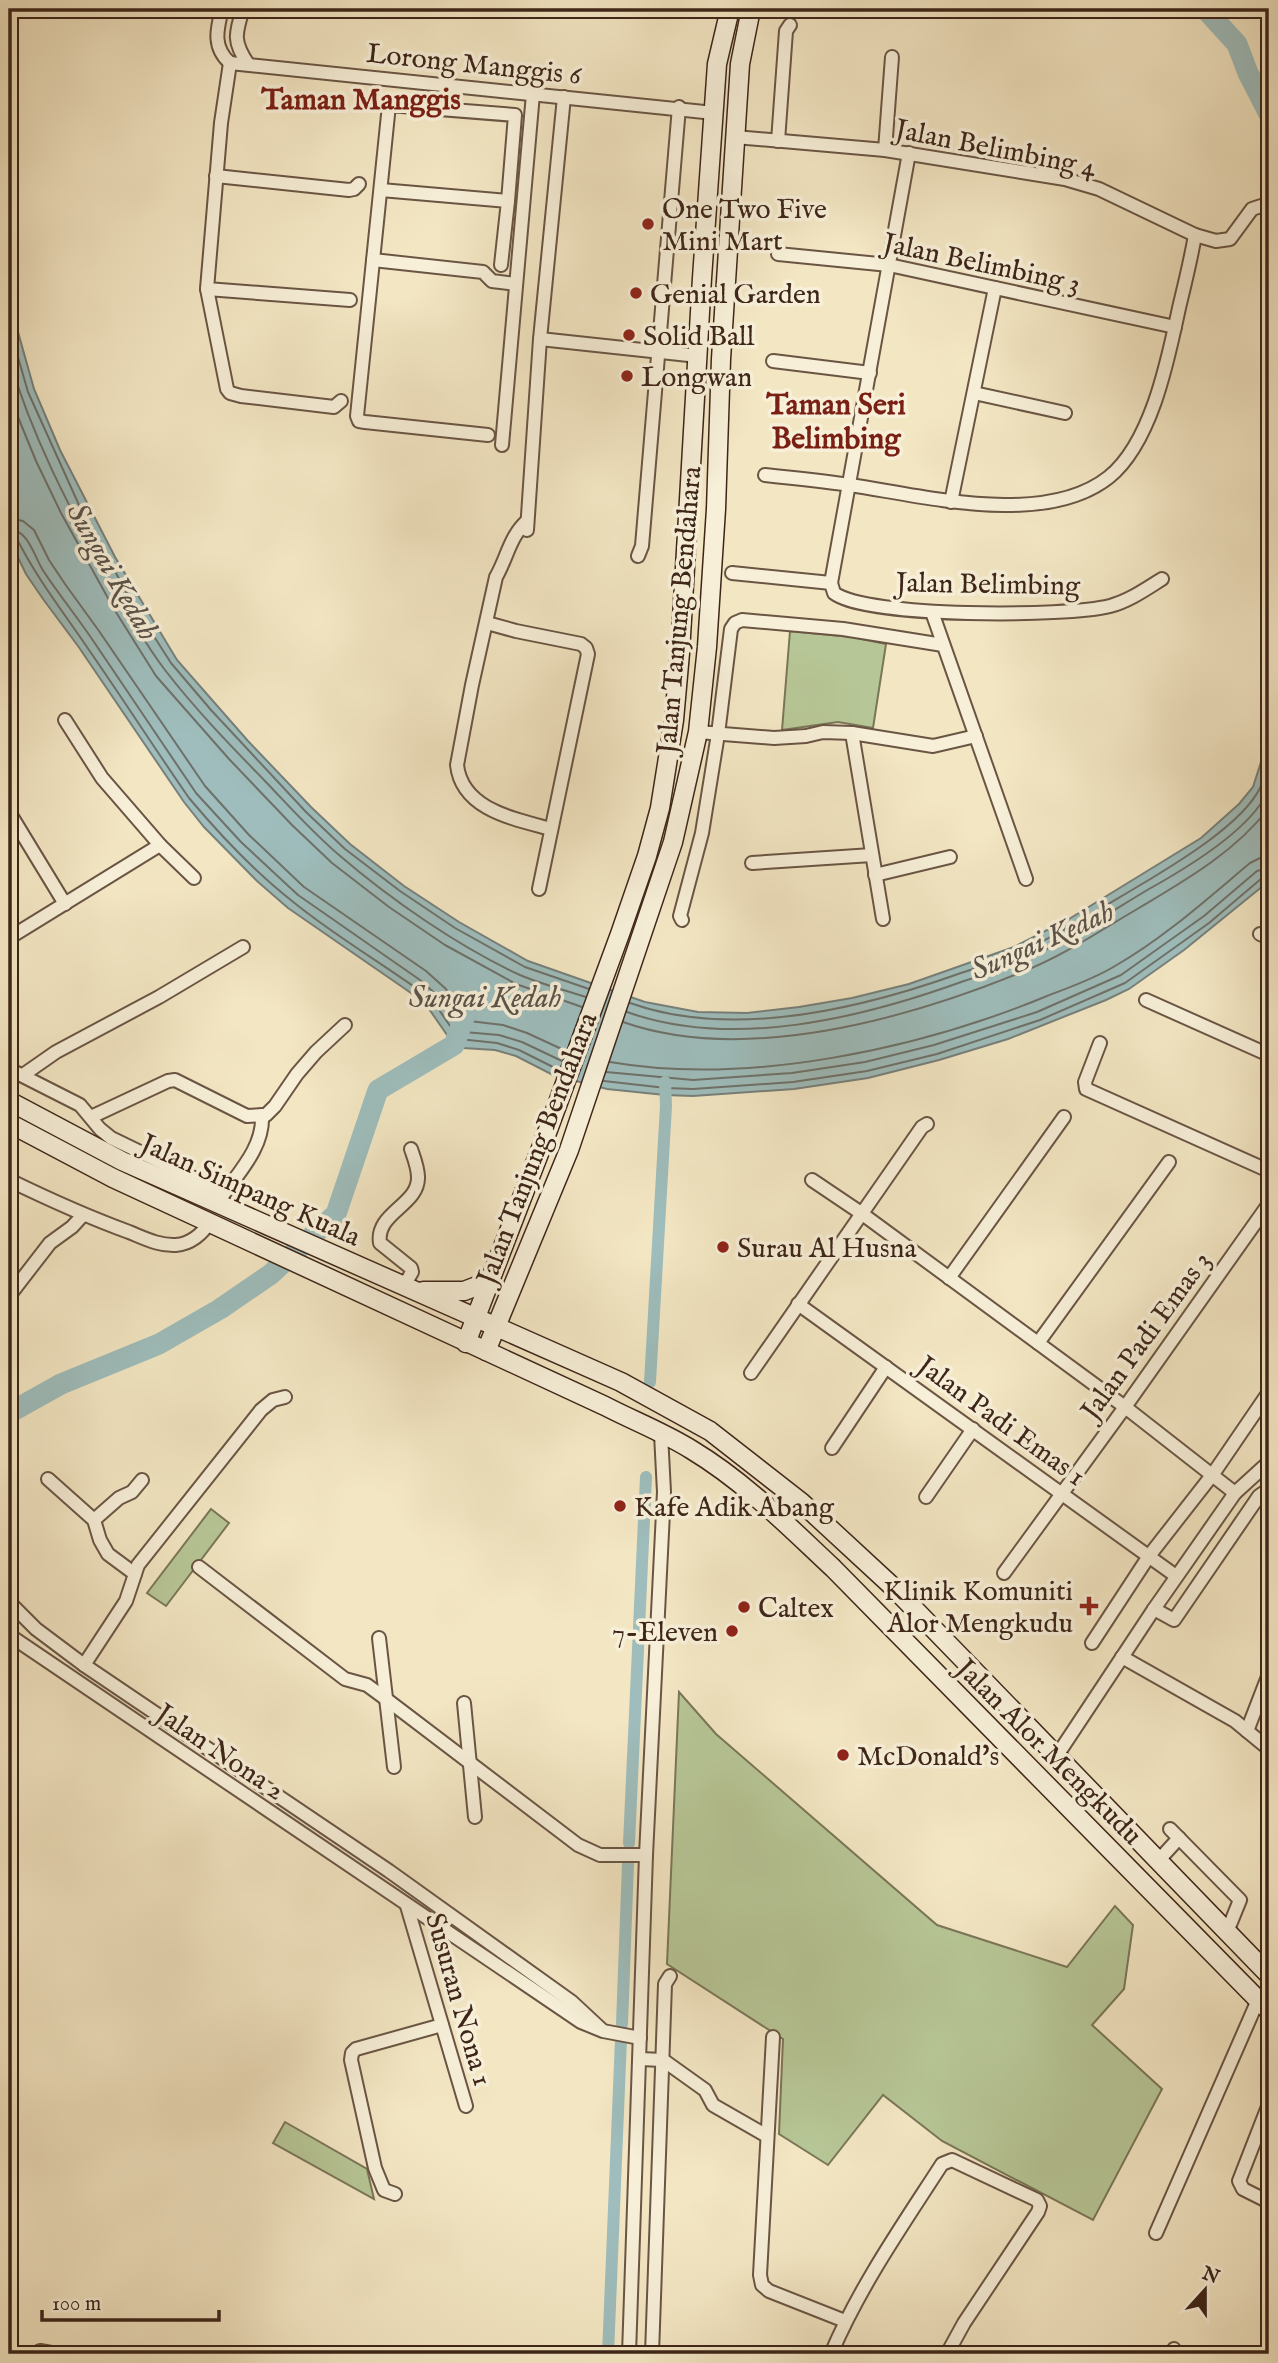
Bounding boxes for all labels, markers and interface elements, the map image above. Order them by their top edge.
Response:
street label: Lorong Manggis 6 [365,37,584,94]
district label: Taman Manggis [260,82,461,120]
street label: Jalan Belimbing 4 [889,112,1099,186]
place label: One Two Five Mini Mart [662,193,827,260]
marker: One Two Five Mini Mart [640,216,656,232]
street label: Jalan Belimbing 3 [877,226,1083,302]
place label: Genial Garden [650,278,821,313]
marker: Genial Garden [628,285,644,301]
place label: Solid Ball [643,320,755,355]
marker: Solid Ball [621,327,637,343]
place label: Longwan [641,361,752,396]
marker: Longwan [619,368,635,384]
district label: Taman Seri Belimbing [765,387,906,459]
street label: Jalan Tanjung Bendahara [650,464,711,759]
water label: Sungai Kedah [57,496,166,648]
street label: Jalan Belimbing [893,566,1081,605]
water label: Sungai Kedah [965,893,1121,990]
water label: Sungai Kedah [409,980,562,1018]
street label: Jalan Tanjung Bendahara [469,1007,607,1293]
street label: Jalan Simpang Kuala [132,1126,366,1256]
place label: Surau Al Husna [737,1232,918,1267]
marker: Surau Al Husna [715,1239,731,1255]
street label: Jalan Padi Emas 3 [1072,1245,1220,1430]
street label: Jalan Padi Emas 1 [907,1347,1092,1495]
place label: Kafe Adik Abang [634,1491,835,1526]
marker: Kafe Adik Abang [612,1498,628,1514]
place label: Klinik Komuniti Alor Mengkudu [883,1575,1073,1642]
place label: Caltex [758,1592,834,1627]
marker: Klinik Komuniti Alor Mengkudu [1079,1596,1099,1616]
marker: Caltex [736,1599,752,1615]
place label: 7-Eleven [612,1616,718,1651]
marker: 7-Eleven [724,1623,740,1639]
street label: Jalan Alor Mengkudu [946,1650,1149,1853]
street label: Jalan Nona 2 [146,1695,291,1809]
place label: McDonald's [857,1740,999,1775]
marker: McDonald's [835,1747,851,1763]
street label: Susuran Nona 1 [416,1909,499,2090]
north arrow [1170,2254,1240,2324]
text: N [1197,2261,1223,2290]
scale bar [42,2279,219,2323]
text: 100 m [52,2291,101,2318]

